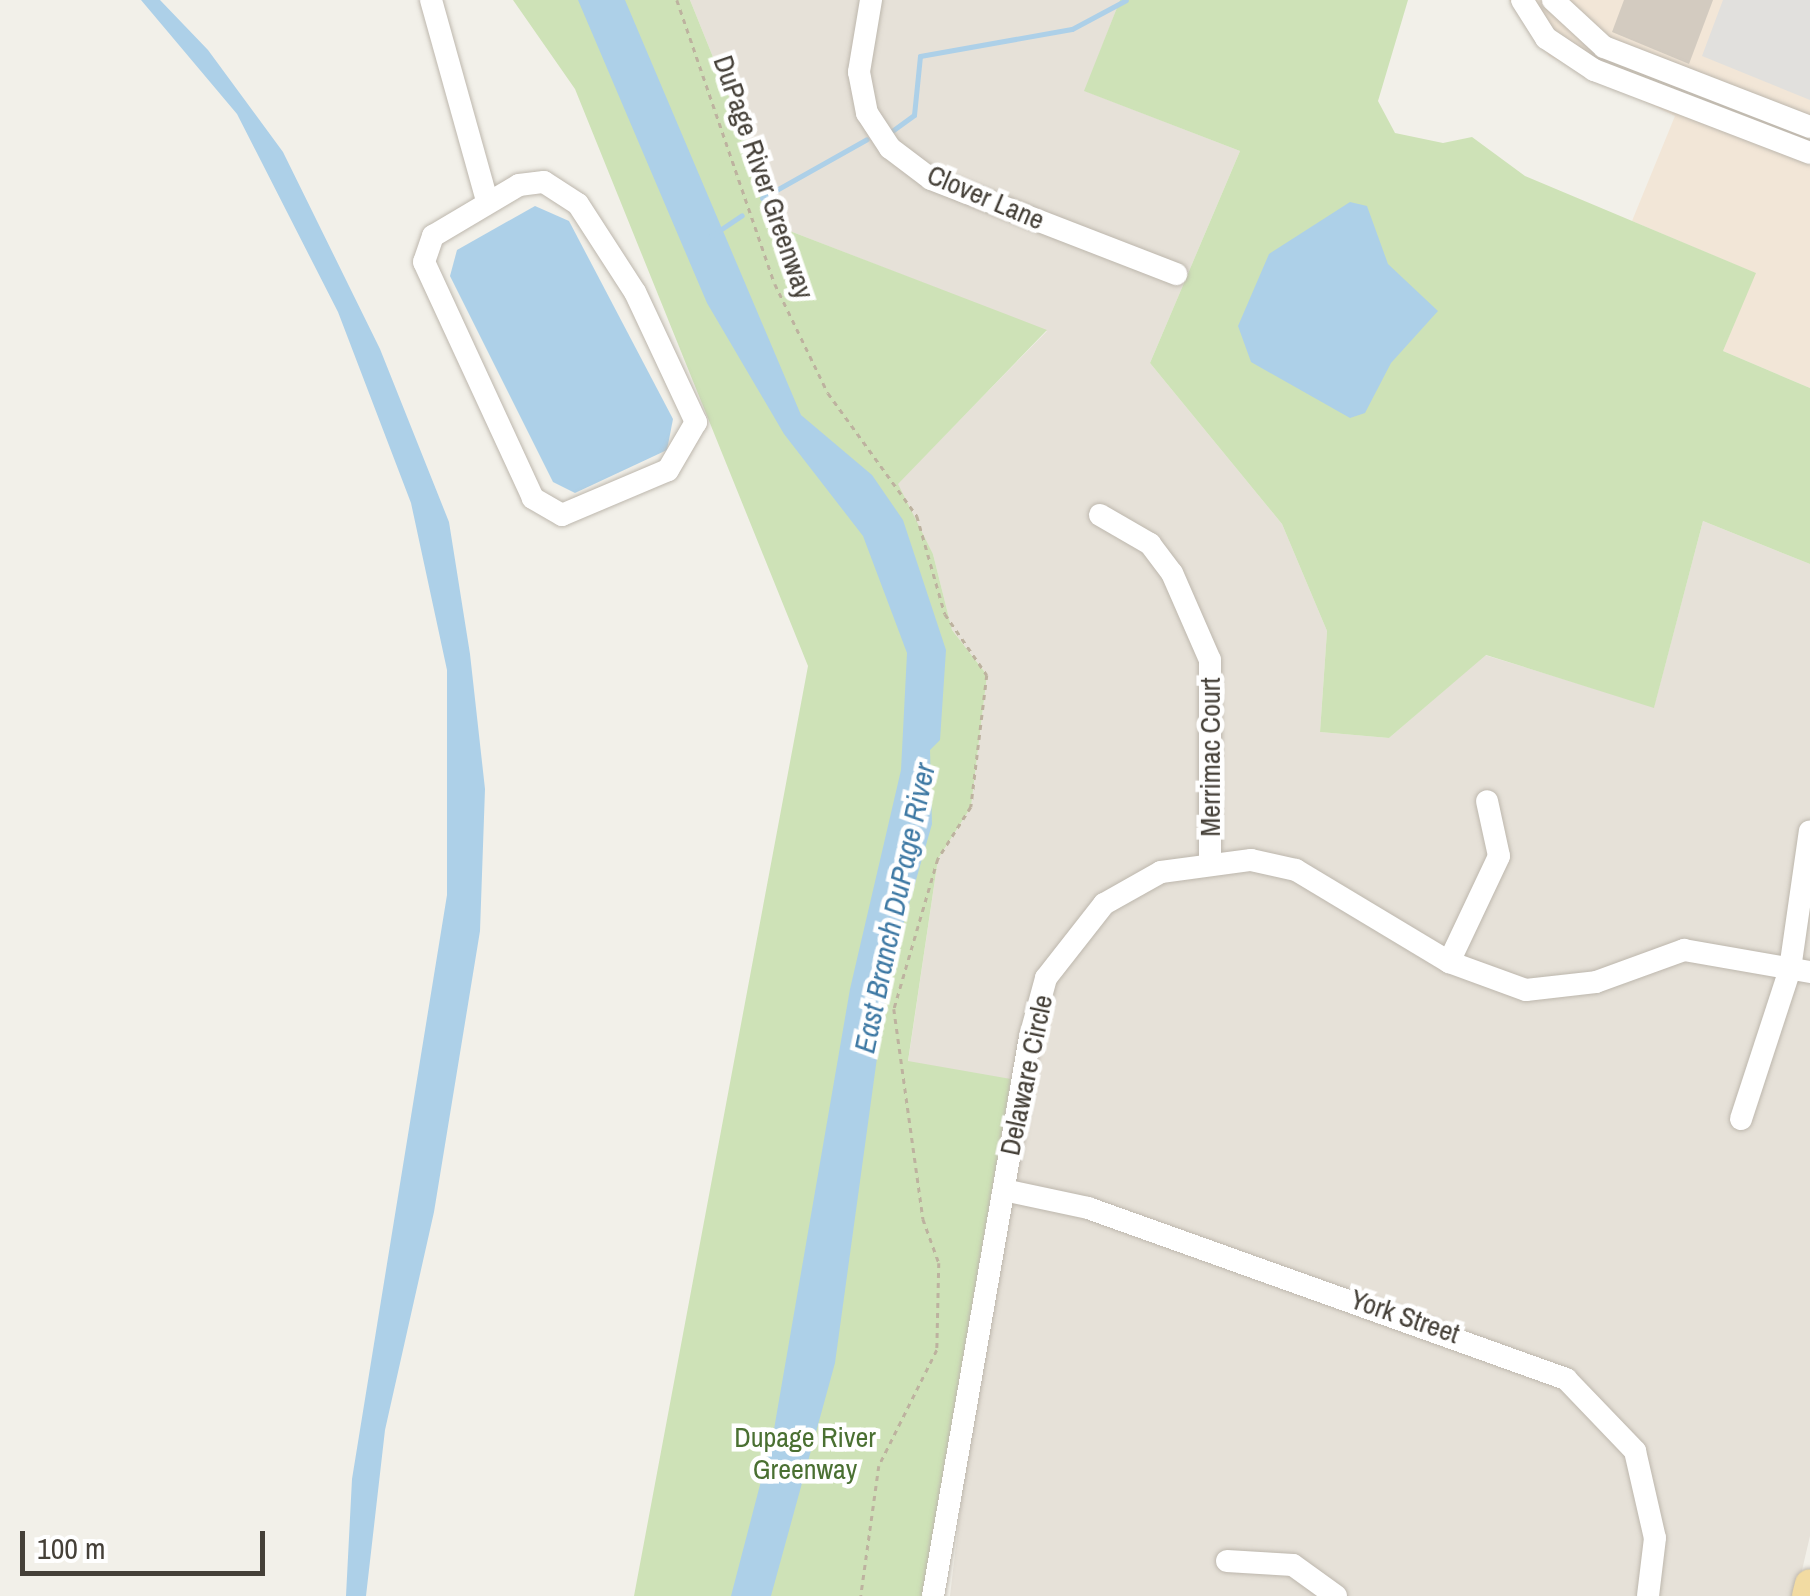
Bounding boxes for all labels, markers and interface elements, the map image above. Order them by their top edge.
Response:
street label: DuPage River Greenway [707,51,821,303]
street label: Clover Lane [922,157,1050,237]
street label: Merrimac Court [1193,677,1227,837]
water label: East Branch DuPage River [846,760,942,1056]
street label: Delaware Circle [993,992,1059,1158]
street label: York Street [1346,1282,1464,1350]
park label: Dupage River Greenway [734,1420,876,1486]
scale bar [25,1511,270,1573]
text: 100 m [37,1528,105,1568]

